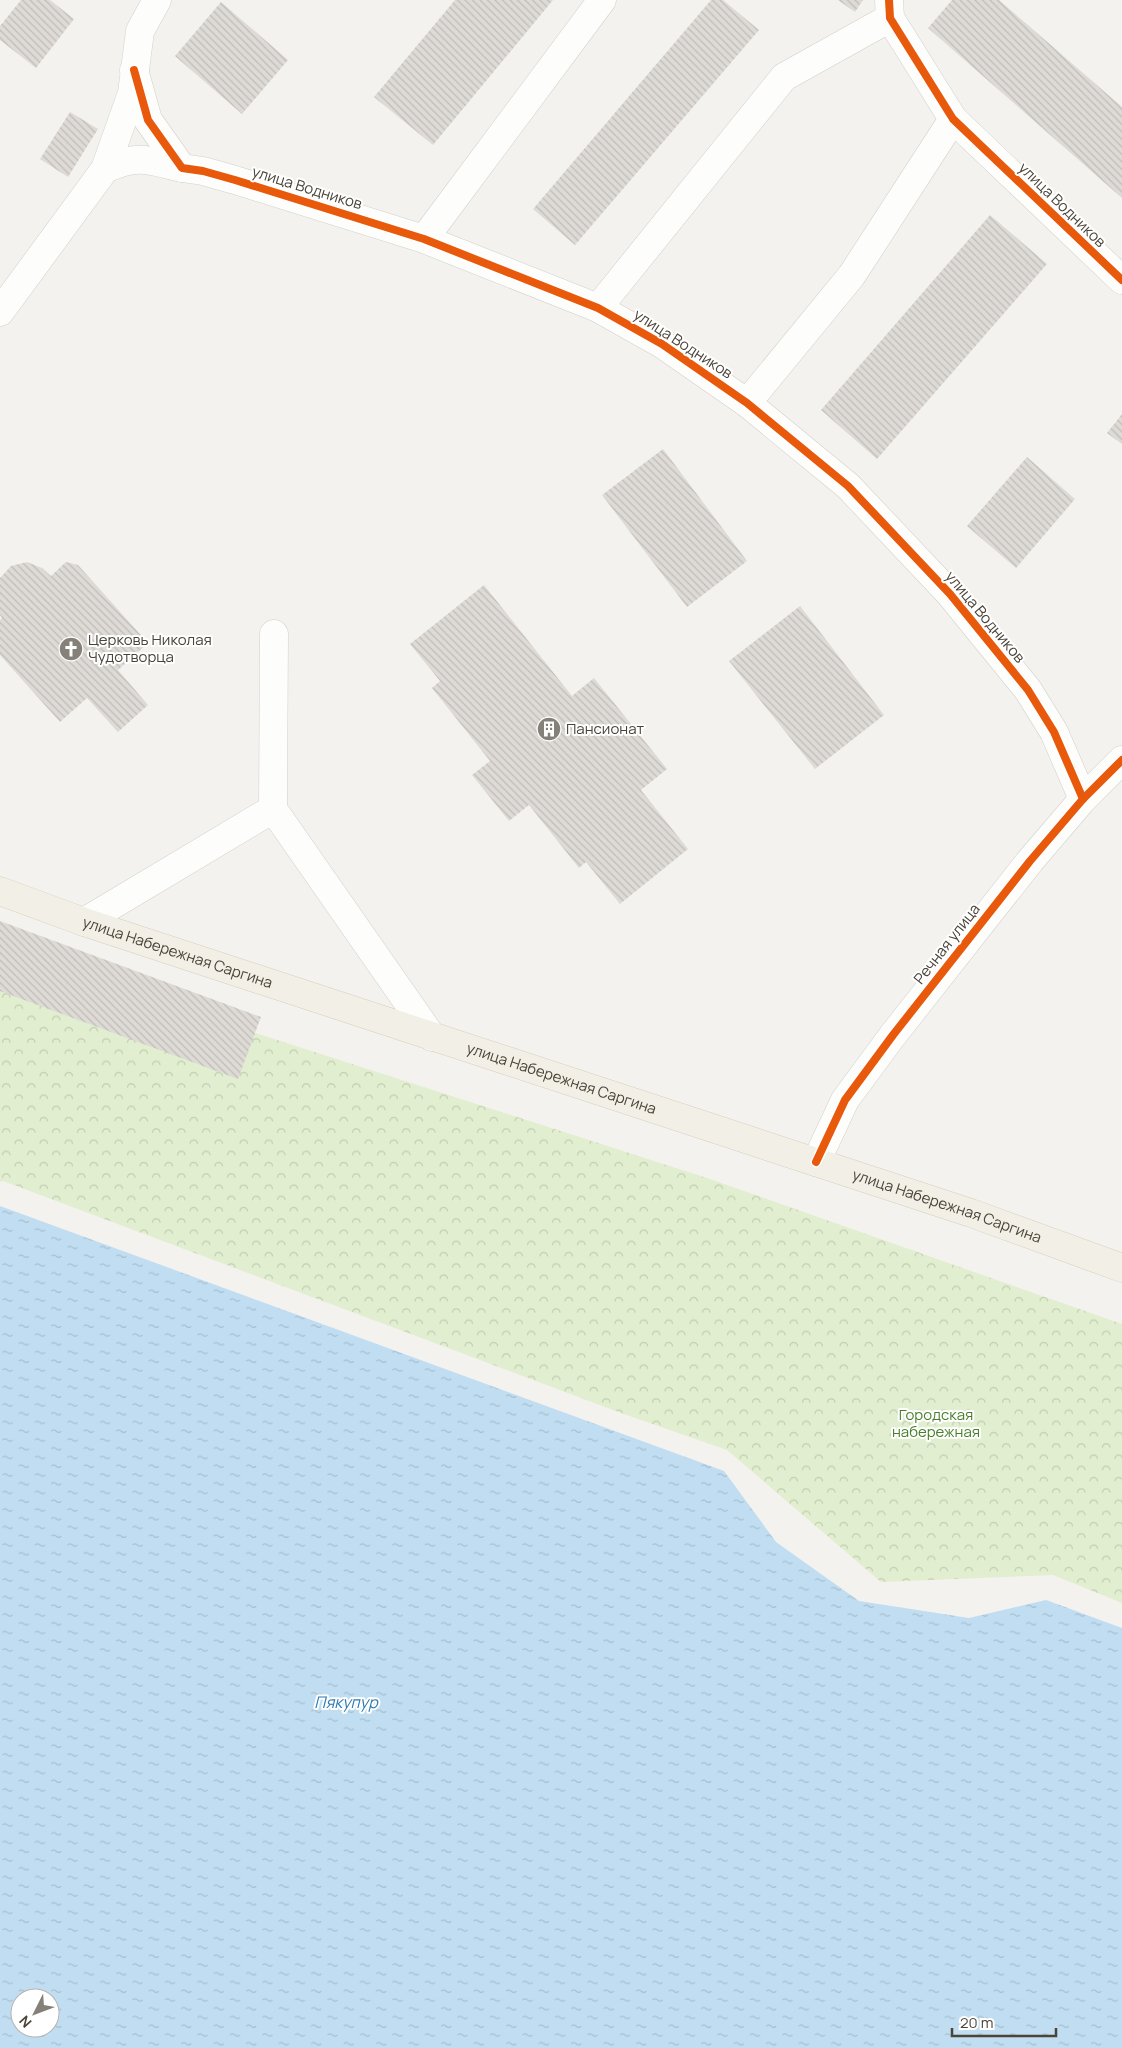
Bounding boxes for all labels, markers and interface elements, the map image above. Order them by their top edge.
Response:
street label: улица Водников [1014,157,1111,252]
street label: улица Водников [250,161,365,214]
street label: улица Водников [630,304,737,383]
street label: улица Водников [941,566,1030,667]
place label: Церковь Николая Чудотворца [88,629,212,667]
church icon: Церковь Николая Чудотворца [58,636,84,662]
building icon: Пансионат [536,716,562,742]
place label: Пансионат [566,718,644,739]
street label: Речная улица [909,899,985,988]
street label: улица Набережная Саргина [80,911,275,993]
street label: улица Набережная Саргина [464,1037,659,1119]
street label: улица Набережная Саргина [850,1164,1045,1248]
park label: Городская набережная [892,1404,980,1442]
water label: Пякупур [314,1691,379,1713]
north arrow [10,1988,60,2038]
scale bar [952,2006,1056,2038]
text: N [15,2012,35,2032]
text: 20 m [960,2012,993,2033]

